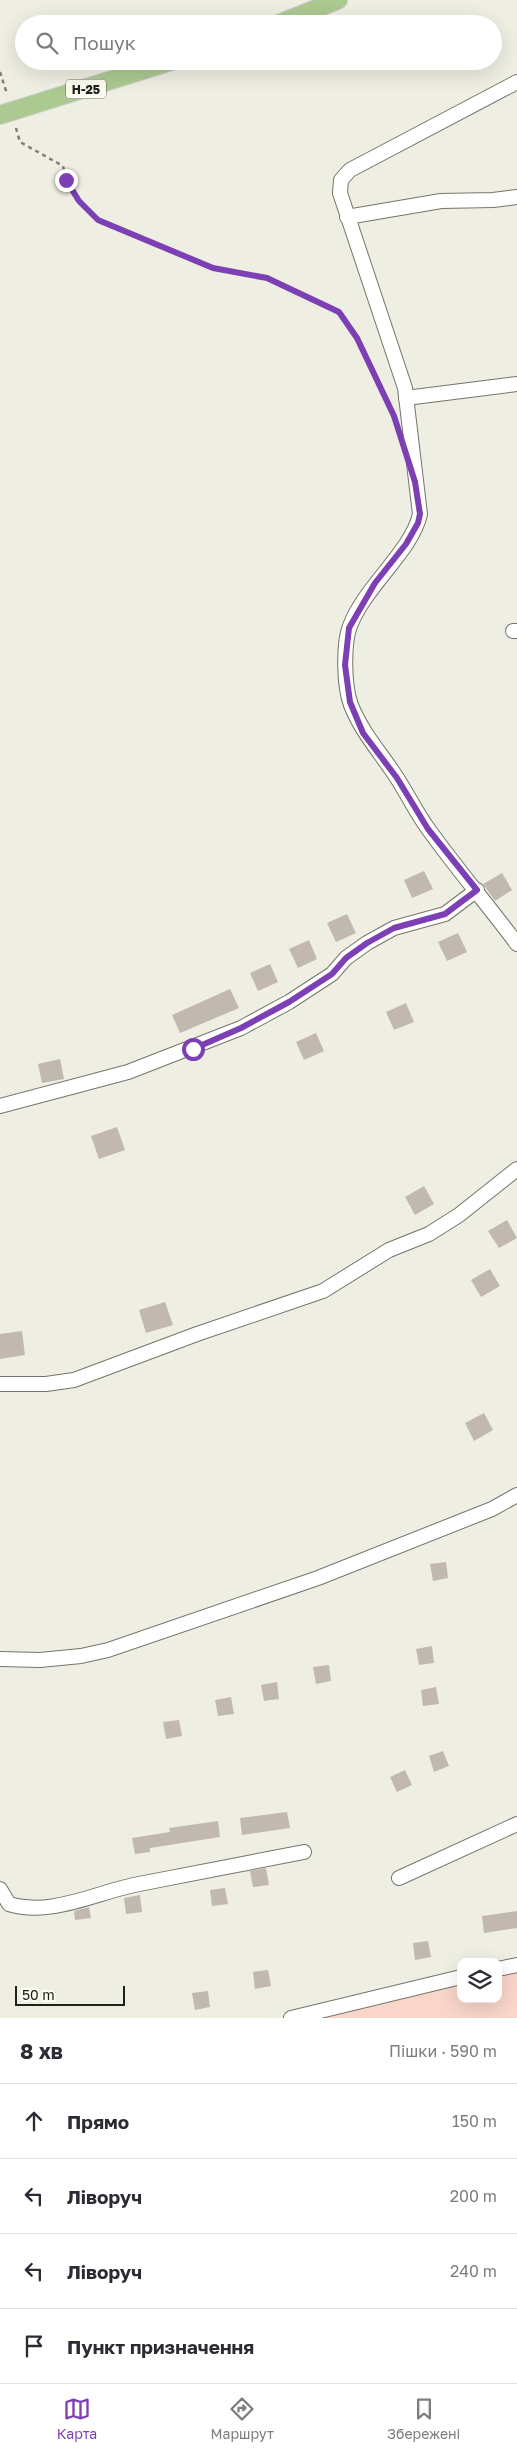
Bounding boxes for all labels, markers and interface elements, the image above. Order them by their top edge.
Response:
search box [15,15,502,70]
icon: search [33,29,61,57]
text: Пошук [73,31,136,54]
road number: Н-25 [66,80,106,98]
route end [55,169,78,192]
route start [182,1038,205,1061]
map controls [457,1958,502,2003]
button: layers [457,1958,502,2003]
scale bar [15,1983,125,2006]
text: 50 m [22,1986,55,2003]
text: 8 хв [20,2038,63,2064]
text: Пішки · 590 m [389,2041,497,2061]
icon: ahead [20,2107,48,2135]
text: Прямо [67,2110,129,2133]
text: 150 m [452,2111,497,2131]
icon: left [20,2182,48,2210]
text: Ліворуч [67,2185,142,2208]
text: 200 m [450,2186,497,2206]
icon: left [20,2257,48,2285]
text: Ліворуч [67,2260,142,2283]
text: 240 m [450,2261,497,2281]
icon: arrive [20,2332,48,2360]
text: Пункт призначення [67,2335,254,2358]
tab: Карта [57,2395,97,2442]
tab: Маршрут [211,2395,274,2442]
tab: Збережені [387,2395,460,2442]

